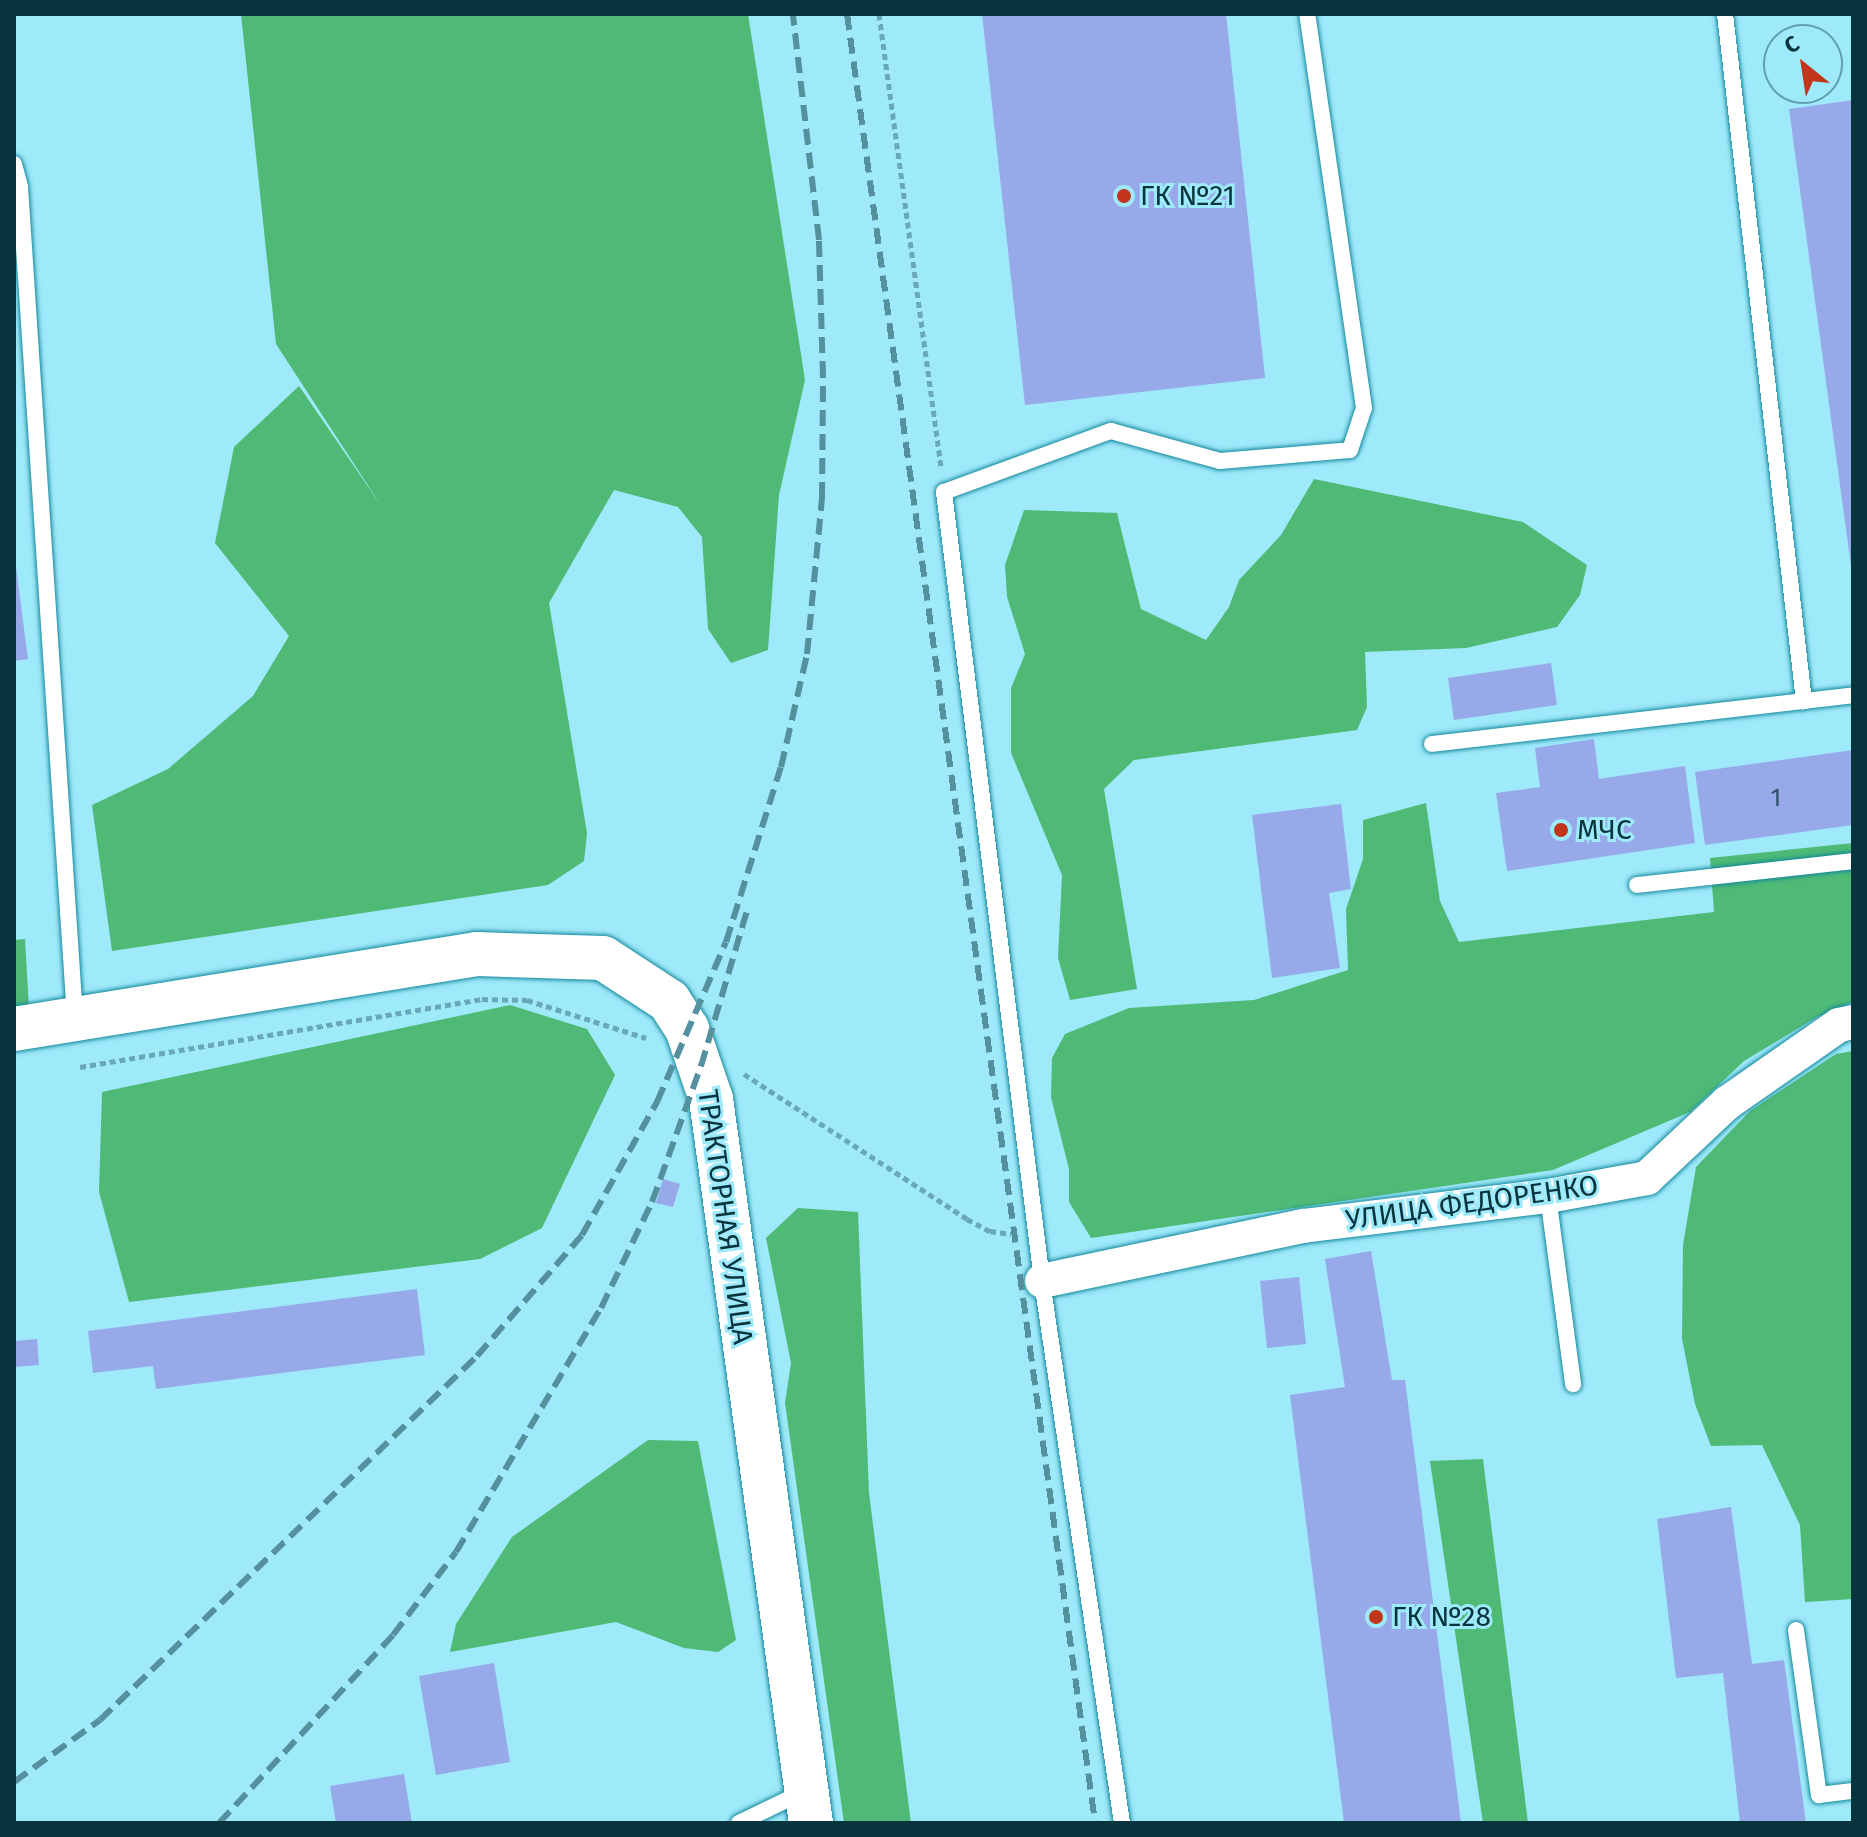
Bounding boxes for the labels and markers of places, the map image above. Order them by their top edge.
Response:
place label: ГК №21 [1140,179,1235,213]
marker: ГК №21 [1115,187,1133,205]
place label: МЧС [1577,813,1632,847]
marker: МЧС [1552,821,1570,839]
place label: ГК №28 [1392,1600,1491,1634]
marker: ГК №28 [1367,1608,1385,1626]

